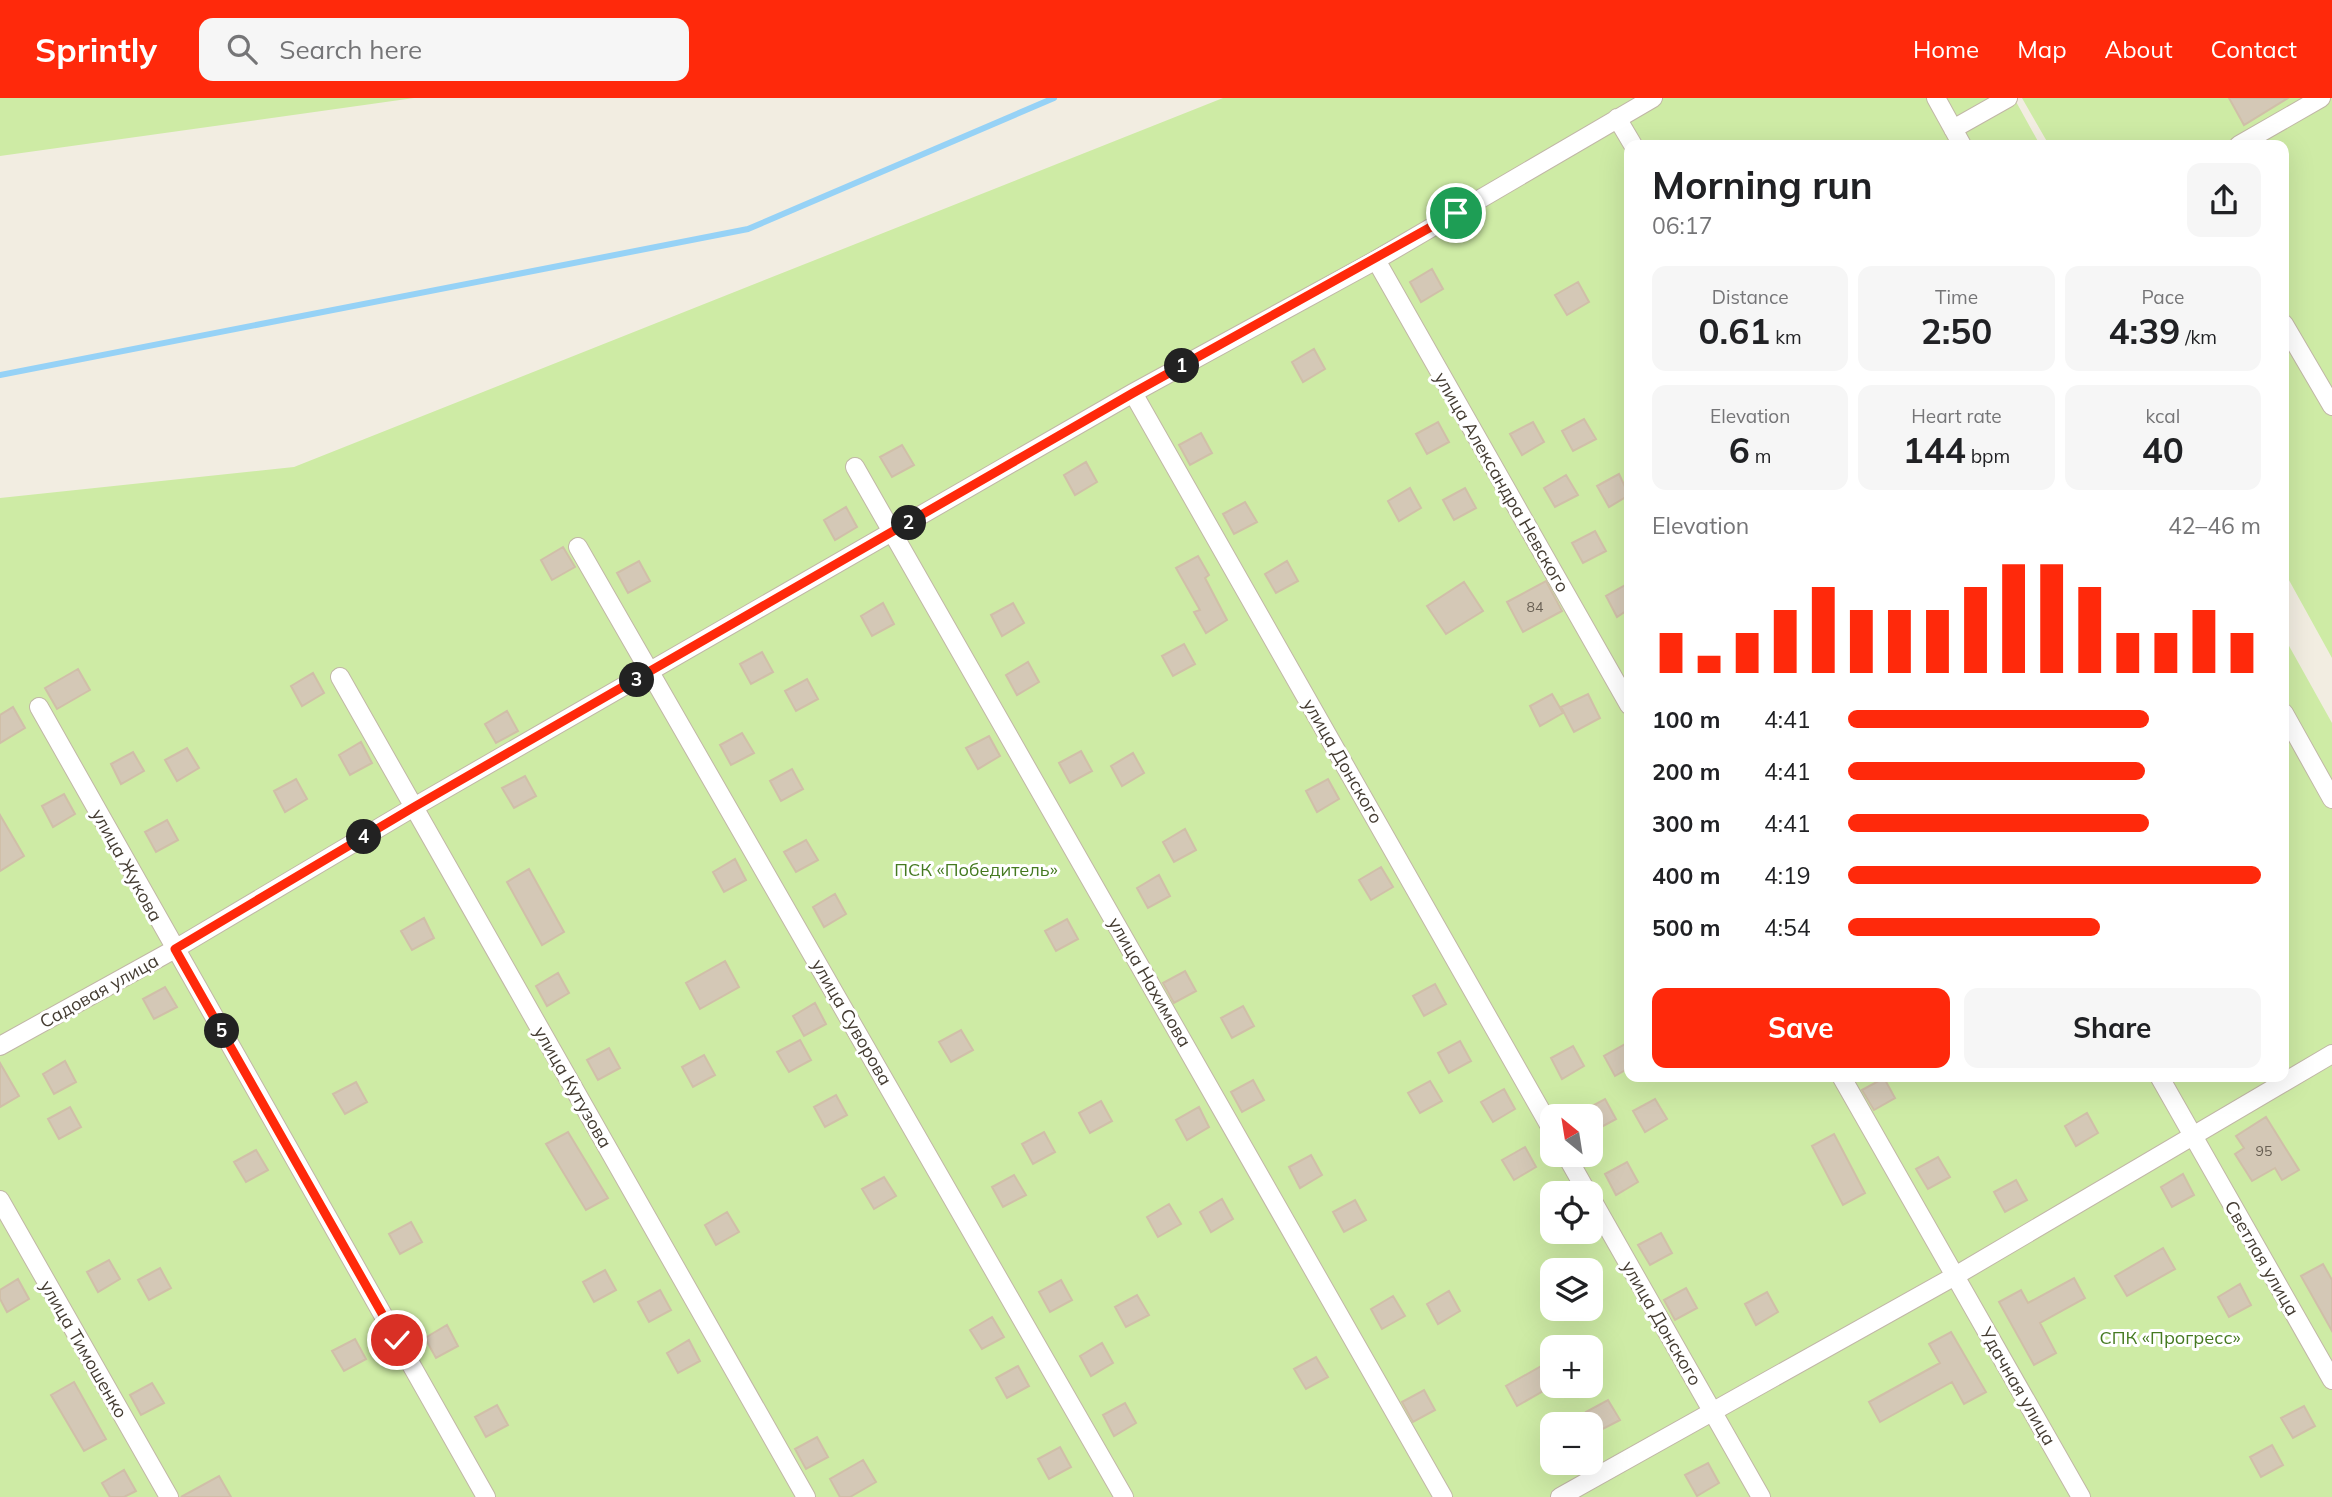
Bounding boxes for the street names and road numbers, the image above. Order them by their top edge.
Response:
street label: улица Александра Невского [1429,368,1575,596]
street label: улица Донского [1298,694,1388,828]
street label: улица Жукова [87,805,167,925]
street label: улица Нахимова [1104,913,1196,1051]
street label: Садовая улица [35,949,163,1033]
street label: улица Суворова [807,955,897,1089]
street label: улица Кутузова [529,1022,617,1152]
street label: Светлая улица [2220,1196,2304,1320]
street label: улица Донского [1617,1256,1707,1390]
street label: улица Тимошенко [35,1276,133,1422]
street label: Удачная улица [1974,1322,2061,1449]

